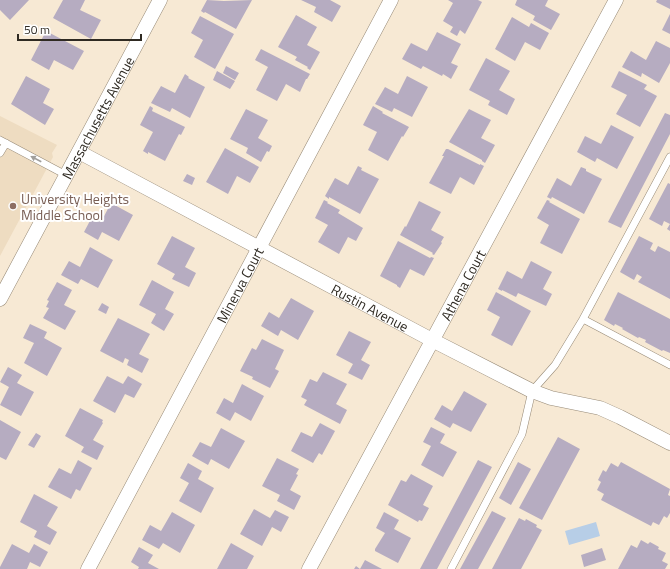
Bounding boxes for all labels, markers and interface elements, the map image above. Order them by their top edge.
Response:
scale bar [18,16,141,42]
text: 50 m [24,20,50,39]
street label: Massachusetts Avenue [56,52,139,183]
one-way arrow [30,156,42,162]
place label: University Heights Middle School [21,188,129,225]
marker: University Heights Middle School [8,201,18,211]
street label: Minerva Court [211,243,268,326]
street label: Athena Court [435,246,490,324]
street label: Rustin Avenue [328,278,413,336]

